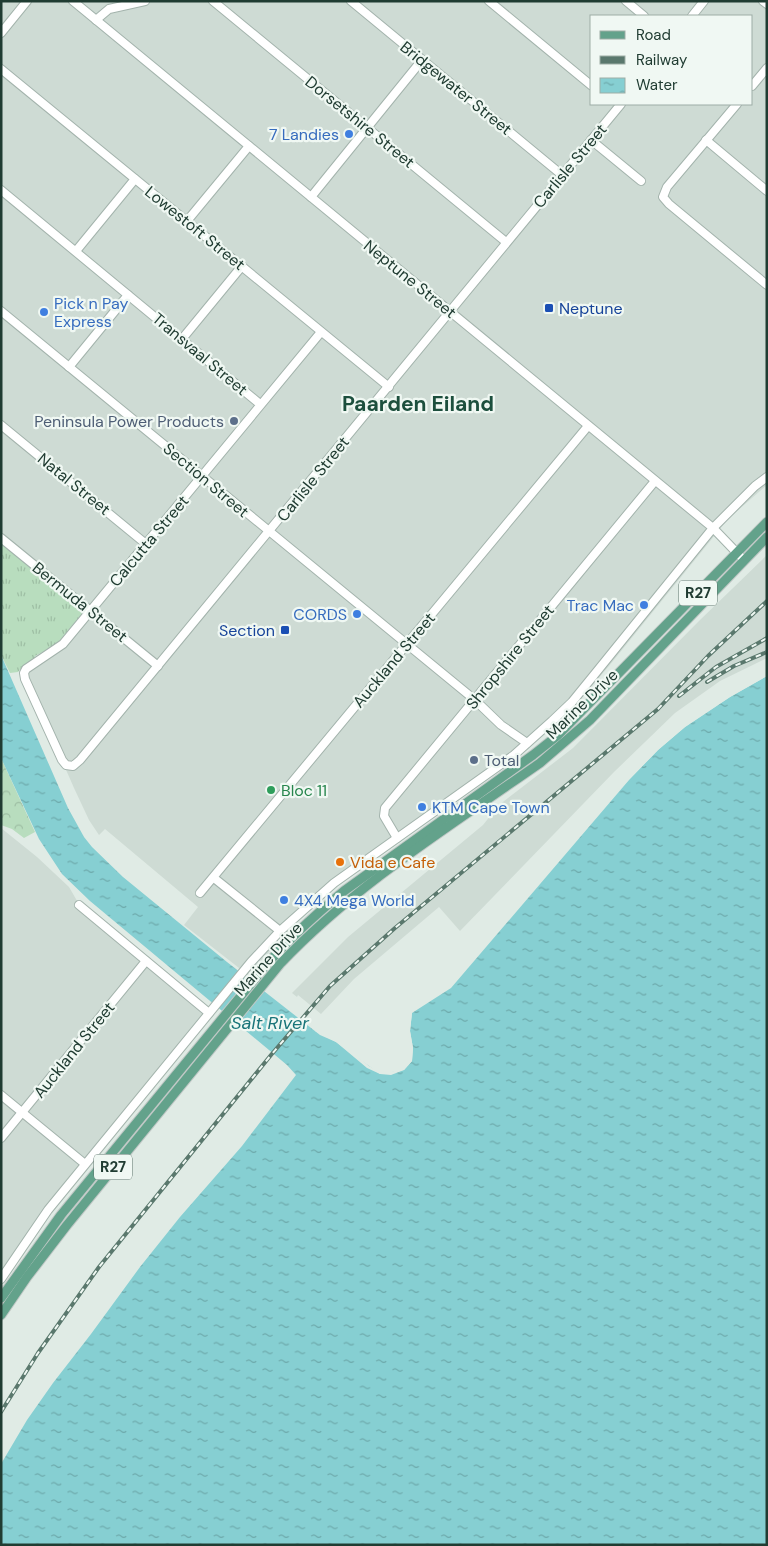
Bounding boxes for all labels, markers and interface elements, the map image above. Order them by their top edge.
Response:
legend [590,15,753,105]
text: Road [636,25,671,45]
street label: Bridgewater Street [396,36,516,140]
text: Railway [636,50,688,70]
street label: Dorsetshire Street [301,71,419,173]
text: Water [636,75,678,95]
street label: Carlisle Street [529,119,611,213]
place label: 7 Landies [269,124,339,145]
marker: 7 Landies [343,128,355,140]
street label: Lowestoft Street [141,181,249,275]
street label: Neptune Street [359,235,461,323]
place label: Pick n Pay Express [54,293,128,332]
place label: Neptune [559,298,623,319]
marker: Neptune [543,302,555,314]
marker: Pick n Pay Express [38,306,50,318]
street label: Transvaal Street [148,308,252,400]
district label: Paarden Eiland [342,390,494,418]
place label: Peninsula Power Products [34,411,224,432]
marker: Peninsula Power Products [228,415,240,427]
street label: Carlisle Street [272,432,354,526]
street label: Section Street [159,438,253,522]
street label: Natal Street [33,448,115,520]
street label: Calcutta Street [105,491,193,591]
street label: Bermuda Street [28,557,132,647]
road number: R27 [679,580,717,606]
place label: Trac Mac [567,595,634,616]
marker: Trac Mac [638,599,650,611]
street label: Shropshire Street [461,600,559,714]
place label: CORDS [293,604,347,625]
street label: Auckland Street [348,608,440,712]
marker: CORDS [351,608,363,620]
place label: Section [219,620,275,641]
marker: Section [279,624,291,636]
street label: Marine Drive [541,664,623,744]
place label: Total [484,750,519,771]
marker: Total [468,754,480,766]
place label: Bloc 11 [281,780,327,801]
marker: Bloc 11 [265,784,277,796]
place label: KTM Cape Town [432,797,550,818]
marker: KTM Cape Town [416,801,428,813]
place label: Vida e Cafe [350,852,435,873]
marker: Vida e Cafe [334,856,346,868]
place label: 4X4 Mega World [294,890,415,911]
marker: 4X4 Mega World [278,894,290,906]
street label: Marine Drive [229,918,307,1000]
street label: Auckland Street [29,998,119,1102]
water label: Salt River [231,1011,310,1035]
road number: R27 [94,1154,132,1180]

